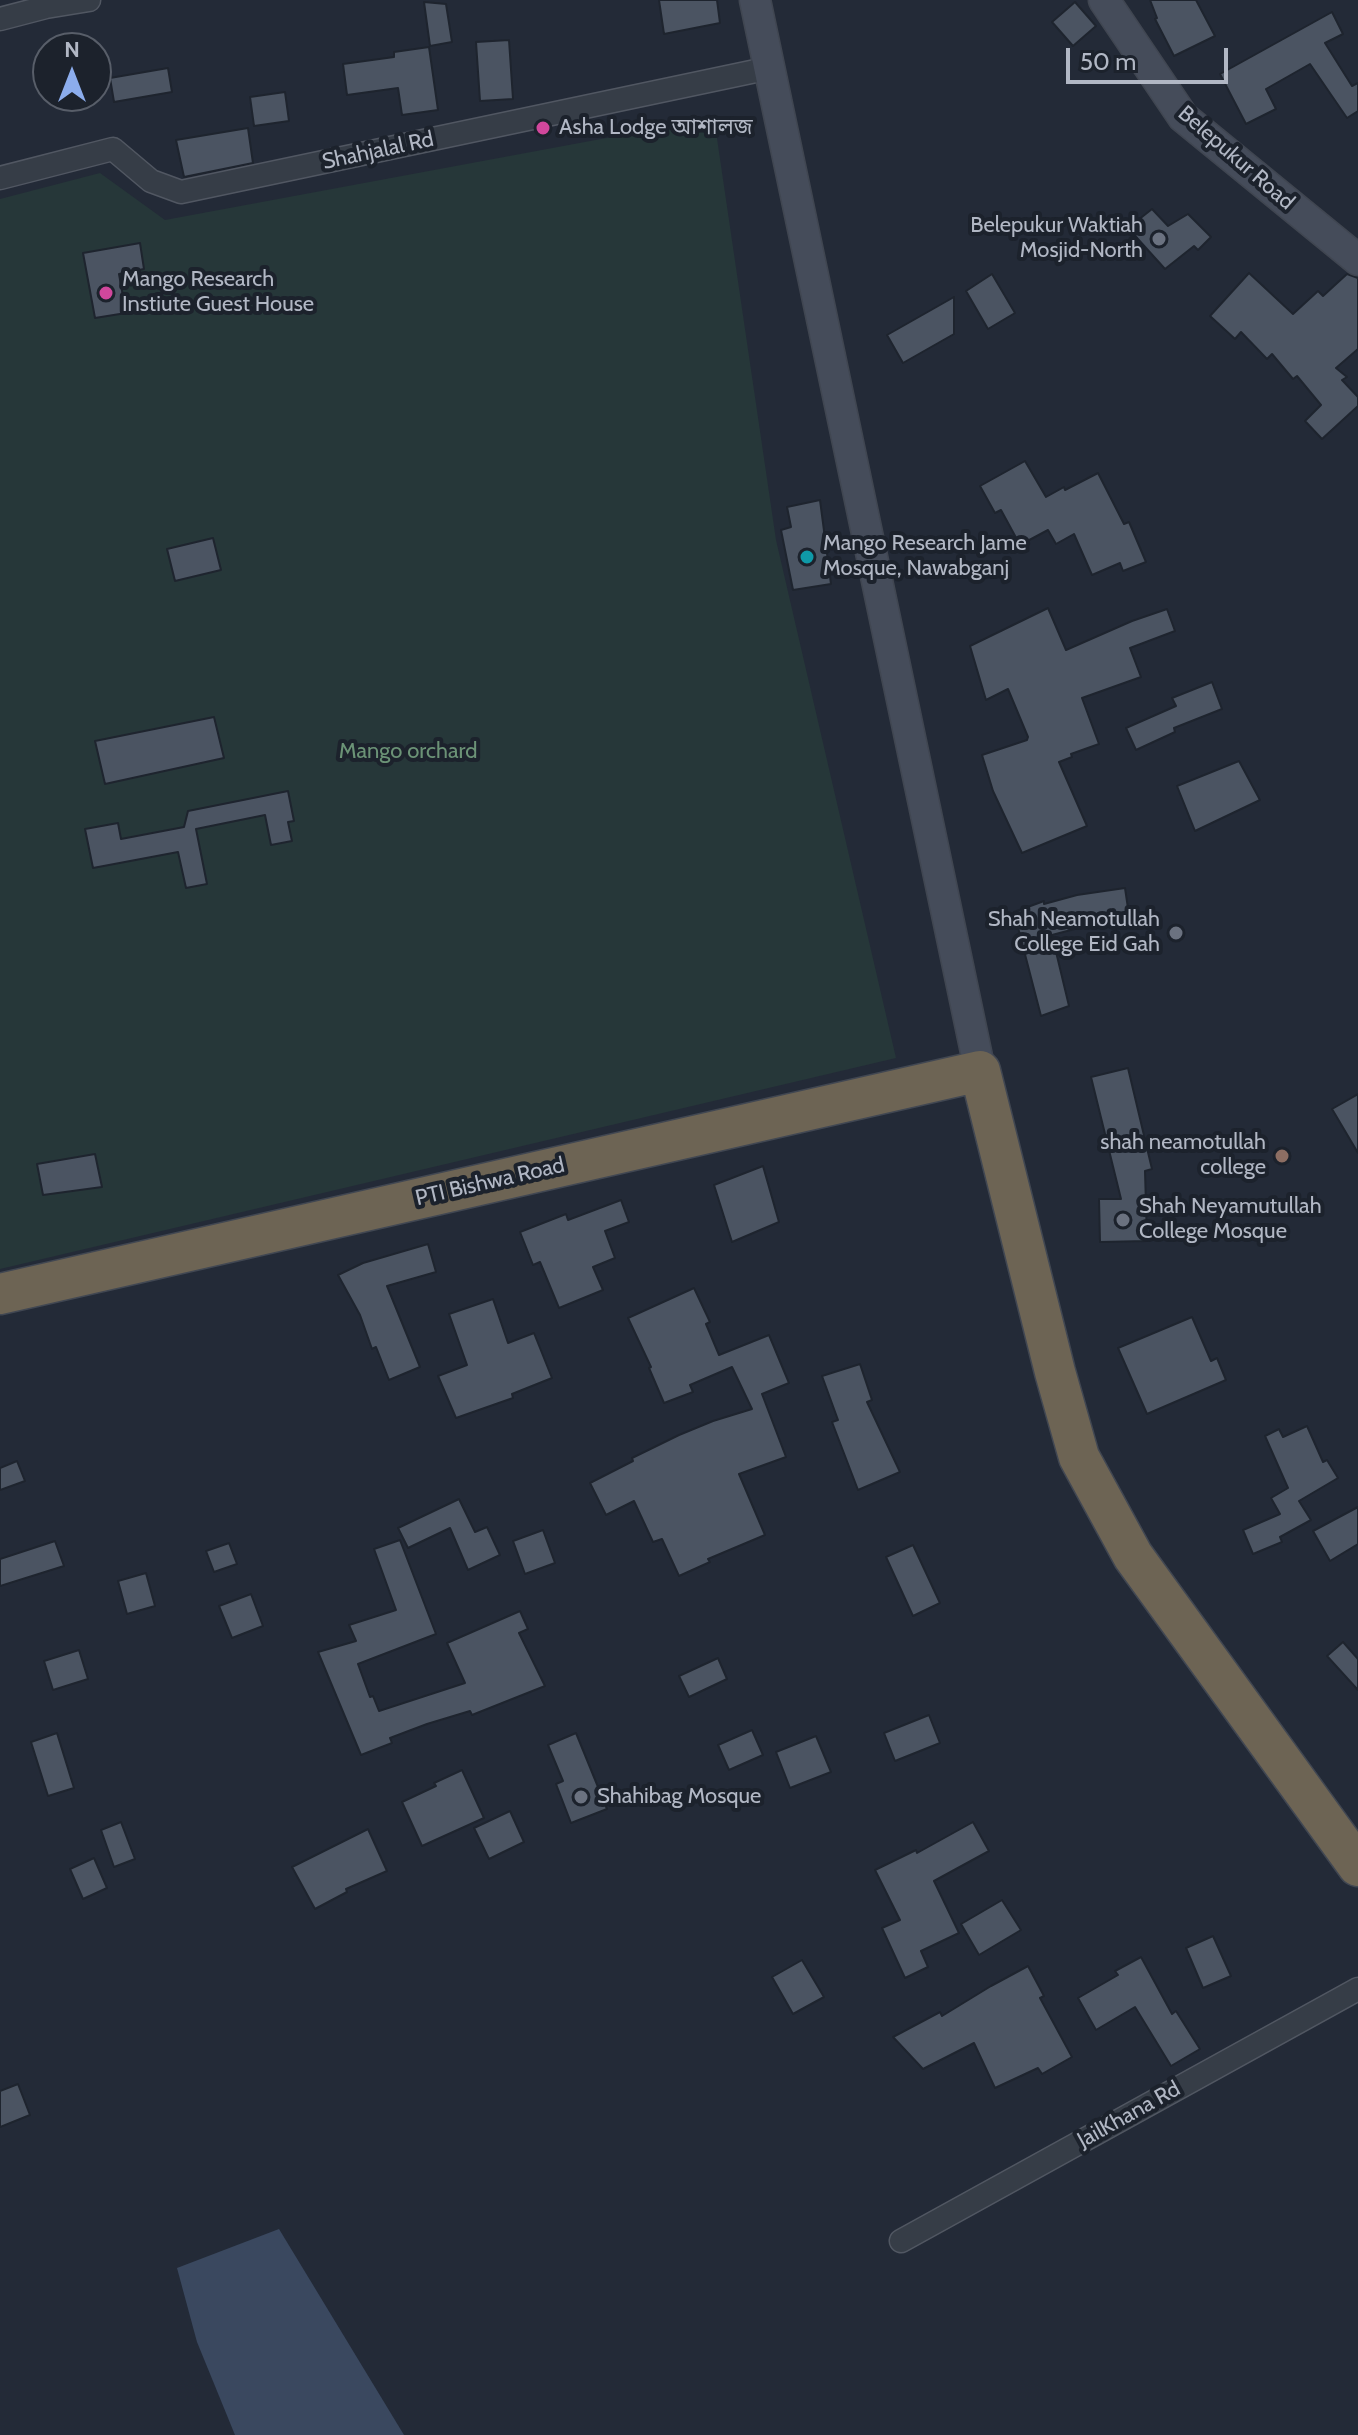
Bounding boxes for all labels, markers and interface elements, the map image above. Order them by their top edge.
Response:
north arrow [32,32,112,112]
scale bar [1070,32,1232,82]
text: N [64,36,80,63]
text: 50 m [1080,47,1136,76]
street label: Belepukur Road [1172,100,1300,216]
place label: Asha Lodge আশালজ [559,115,753,141]
marker: Asha Lodge আশালজ [534,119,552,137]
street label: Shahjalal Rd [320,126,436,176]
place label: Belepukur Waktiah Mosjid-North [970,213,1143,264]
marker: Belepukur Waktiah Mosjid-North [1150,230,1168,248]
place label: Mango Research Instiute Guest House [122,267,314,318]
marker: Mango Research Instiute Guest House [97,284,115,302]
place label: Mango Research Jame Mosque, Nawabganj [823,531,1027,582]
marker: Mango Research Jame Mosque, Nawabganj [798,548,816,566]
park label: Mango orchard [339,739,477,765]
place label: Shah Neamotullah College Eid Gah [988,907,1160,958]
marker: Shah Neamotullah College Eid Gah [1167,924,1185,942]
place label: shah neamotullah college [1100,1130,1266,1182]
marker: shah neamotullah college [1273,1147,1291,1165]
street label: PTI Bishwa Road [413,1152,567,1212]
place label: Shah Neyamutullah College Mosque [1139,1194,1322,1246]
marker: Shah Neyamutullah College Mosque [1114,1211,1132,1229]
place label: Shahibag Mosque [597,1784,761,1810]
marker: Shahibag Mosque [572,1788,590,1806]
street label: JailKhana Rd [1073,2076,1185,2154]

